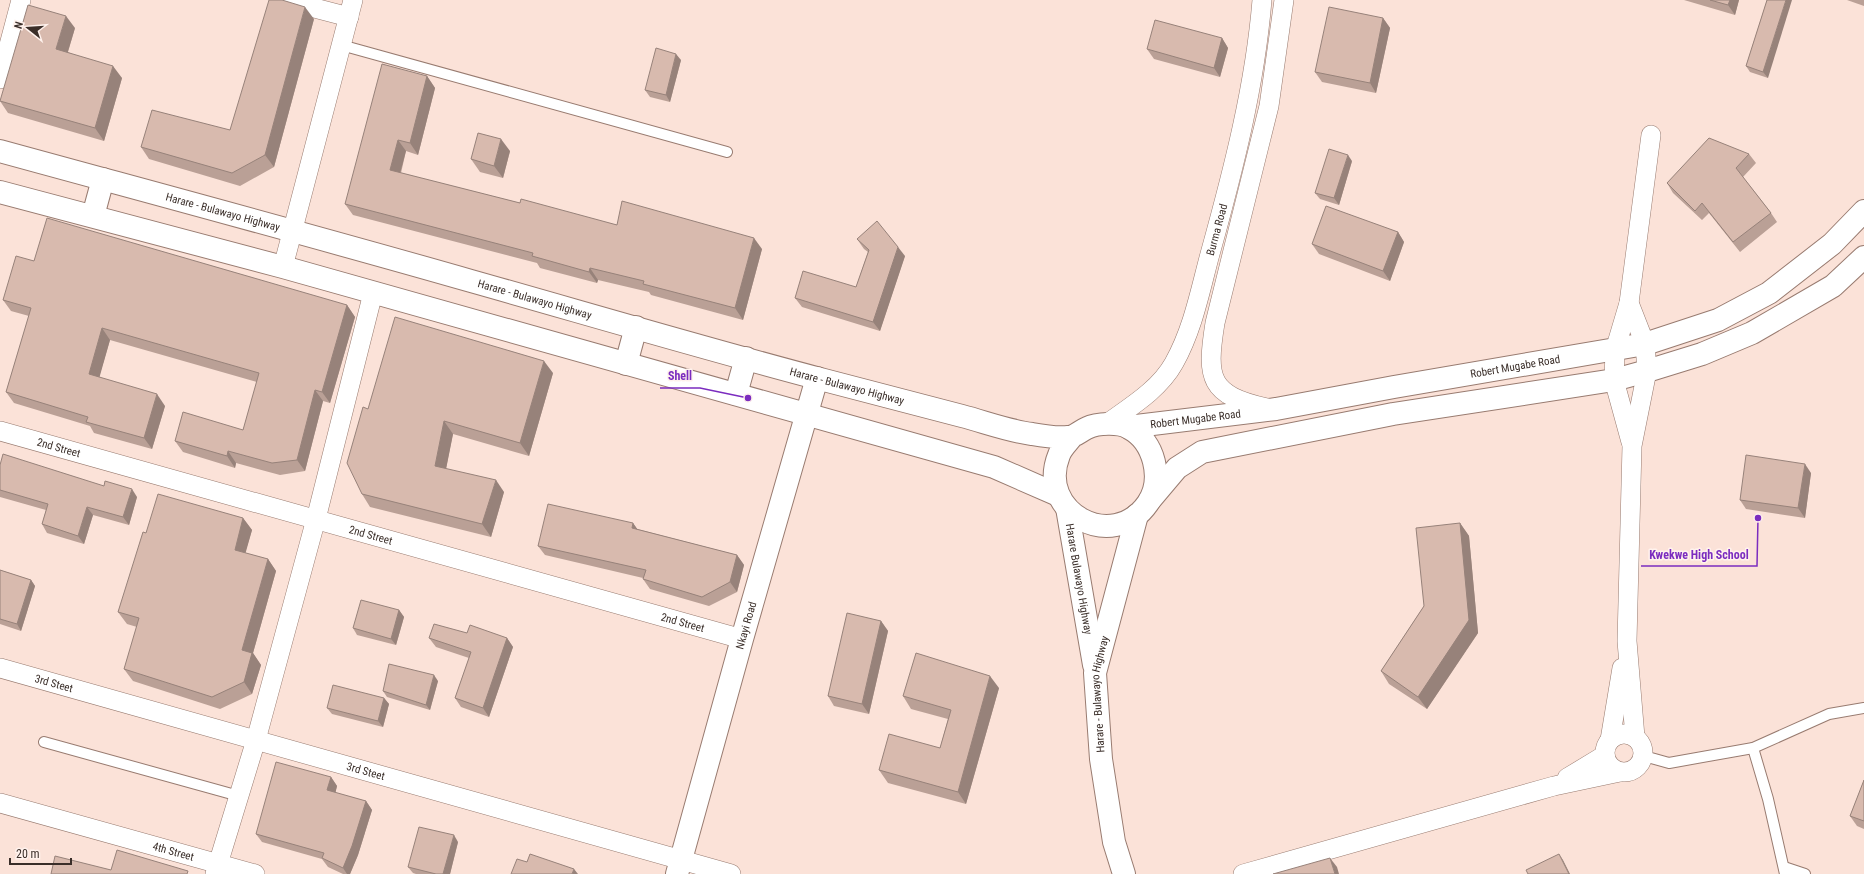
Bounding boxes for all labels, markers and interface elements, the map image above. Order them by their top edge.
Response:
north arrow [8,8,48,48]
text: N [12,20,26,30]
street label: Harare - Bulawayo Highway [164,190,282,234]
street label: Burma Road [1203,202,1230,257]
street label: Harare - Bulawayo Highway [476,277,594,322]
street label: Robert Mugabe Road [1469,352,1561,380]
callout: Shell [660,364,700,388]
street label: Harare - Bulawayo Highway [788,365,906,407]
text: Shell [668,369,692,383]
street label: Robert Mugabe Road [1150,407,1241,431]
street label: 2nd Street [36,435,82,460]
street label: Harare Bulawayo Highway [1063,522,1095,636]
street label: 2nd Street [347,523,394,547]
callout: Kwekwe High School [1641,542,1757,566]
text: Kwekwe High School [1649,548,1749,562]
street label: Nkayi Road [733,600,759,651]
street label: 2nd Street [659,610,706,635]
street label: Harare - Bulawayo Highway [1088,634,1111,753]
street label: 3rd Steet [33,672,75,695]
street label: 3rd Steet [345,759,386,783]
street label: 4th Street [151,839,196,863]
scale bar [10,840,71,866]
text: 20 m [16,847,40,861]

